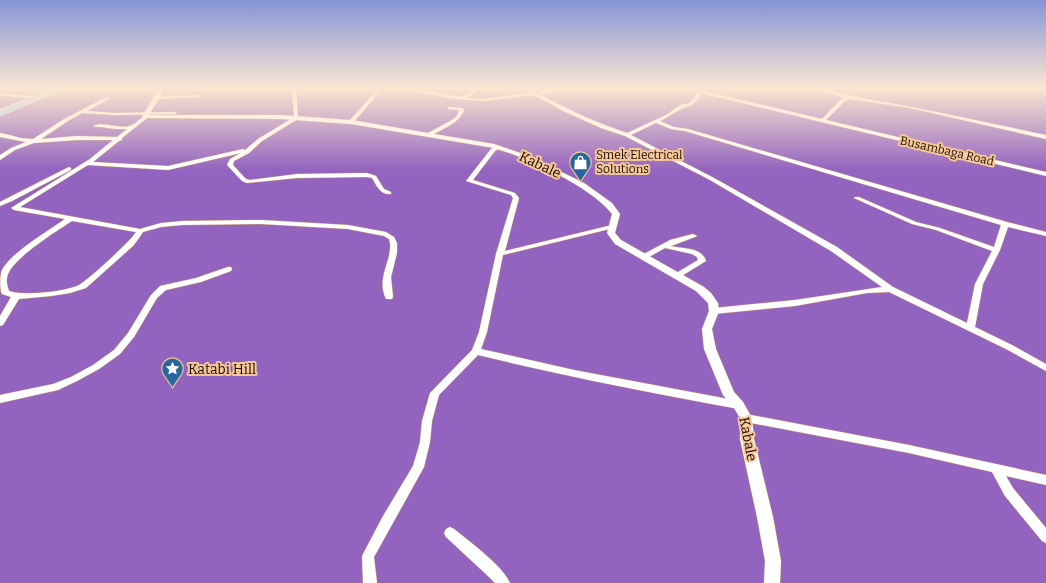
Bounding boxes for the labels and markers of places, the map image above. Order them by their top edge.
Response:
place label: Smek Electrical Solutions [596,148,683,176]
shop icon: Smek Electrical Solutions [567,149,593,182]
place icon: Katabi Hill [160,356,186,389]
place label: Katabi Hill [188,361,256,378]

